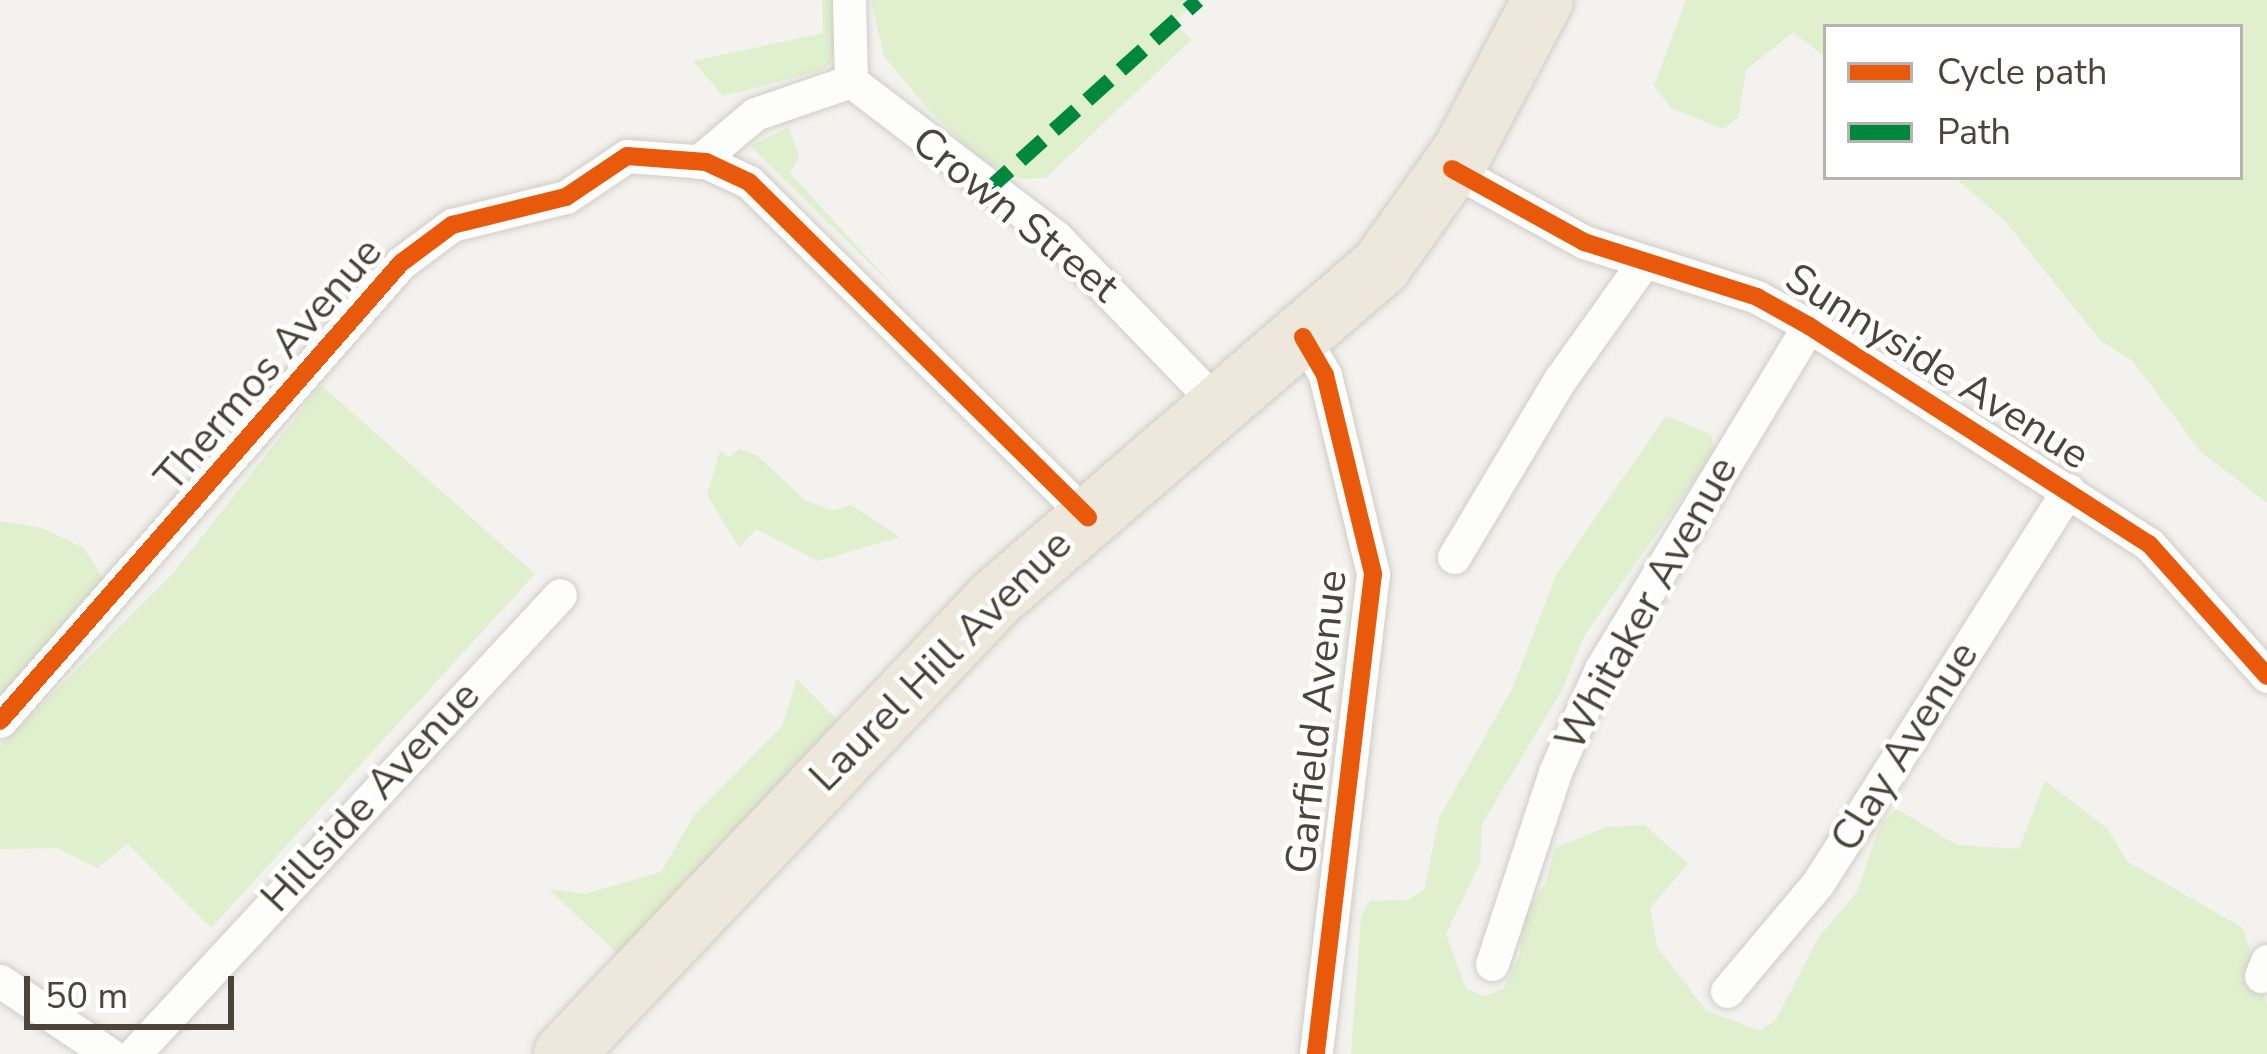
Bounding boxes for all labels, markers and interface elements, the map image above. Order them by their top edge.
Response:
legend [1823,24,2243,180]
text: Cycle path [1937,48,2107,97]
text: Path [1937,108,2011,157]
street label: Crown Street [902,117,1128,313]
street label: Thermos Avenue [145,228,393,502]
street label: Sunnyside Avenue [1776,253,2098,481]
street label: Whitaker Avenue [1545,448,1749,760]
street label: Laurel Hill Avenue [800,520,1082,802]
street label: Garfield Avenue [1276,568,1358,876]
street label: Clay Avenue [1821,633,1989,861]
street label: Hillside Avenue [251,671,491,923]
scale bar [30,952,240,1026]
text: 50 m [45,972,128,1021]

